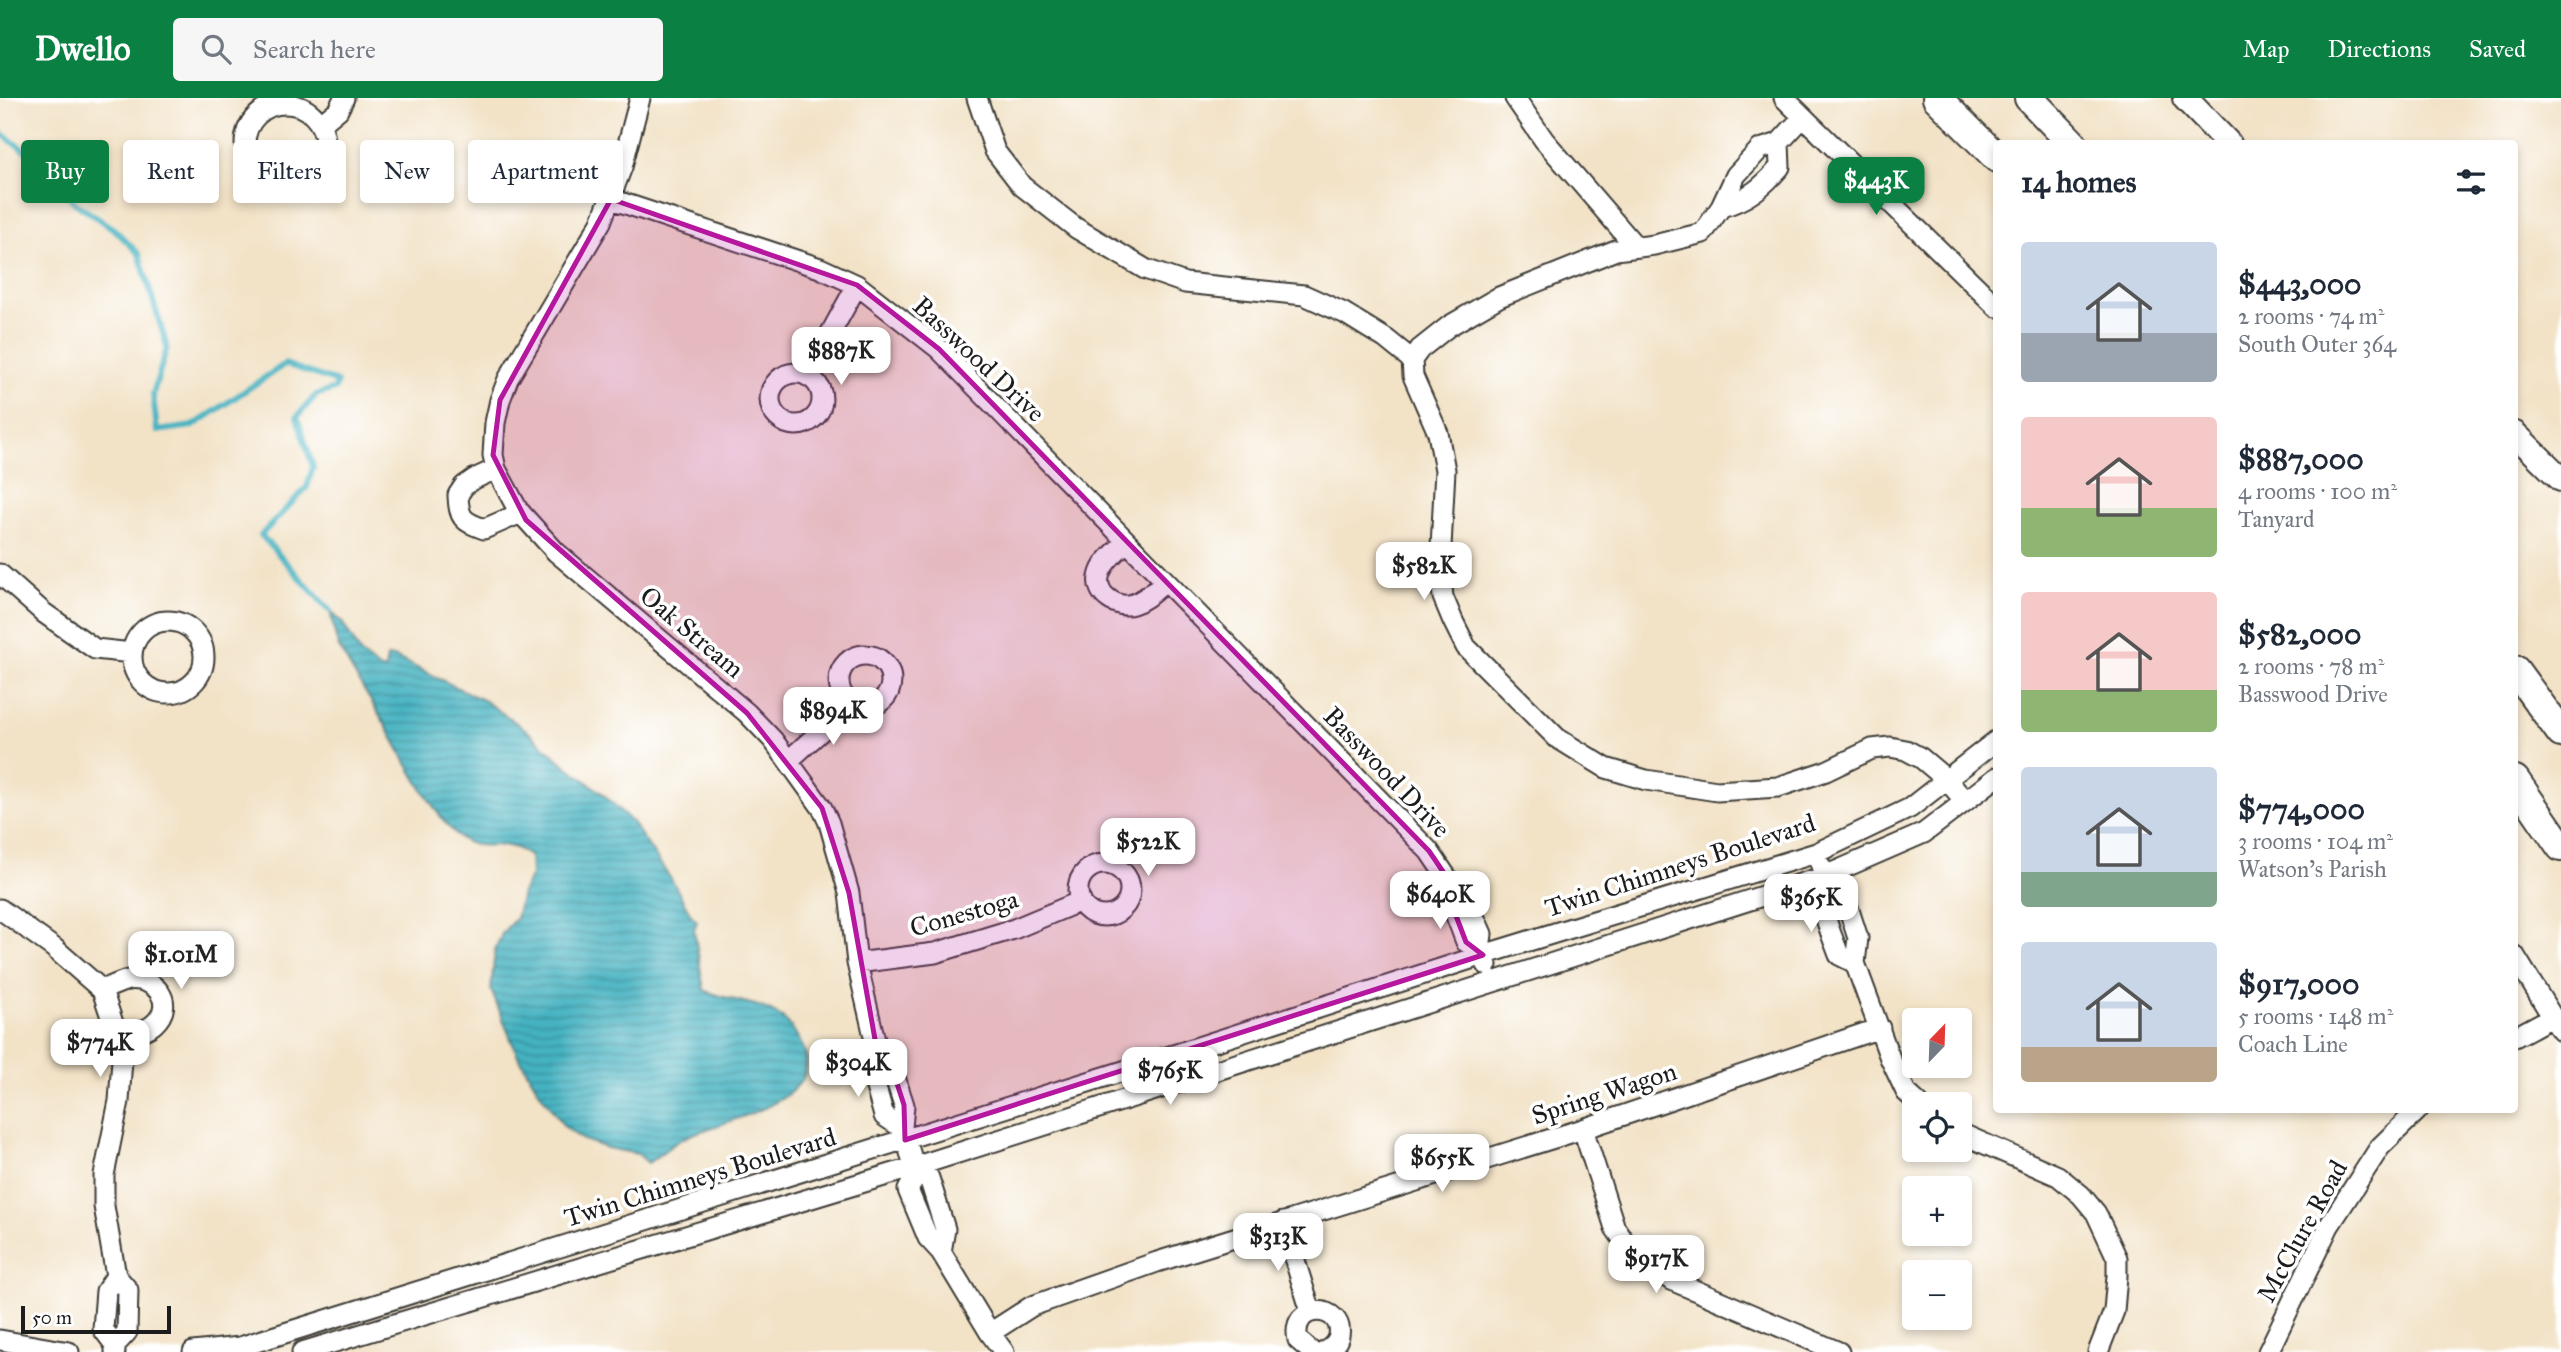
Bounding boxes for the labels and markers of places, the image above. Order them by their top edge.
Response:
pin: $443K [1827,158,1925,217]
pin: $887K [792,328,890,387]
pin: $582K [1375,542,1473,602]
pin: $894K [784,688,882,747]
pin: $522K [1099,818,1197,878]
pin: $640K [1391,872,1489,931]
pin: $365K [1762,874,1860,934]
pin: $1.01M [124,932,238,991]
pin: $774K [51,1020,149,1079]
pin: $304K [809,1040,907,1099]
pin: $765K [1121,1048,1219,1107]
pin: $655K [1393,1134,1491,1194]
pin: $313K [1229,1214,1327,1273]
pin: $917K [1607,1236,1705,1295]

